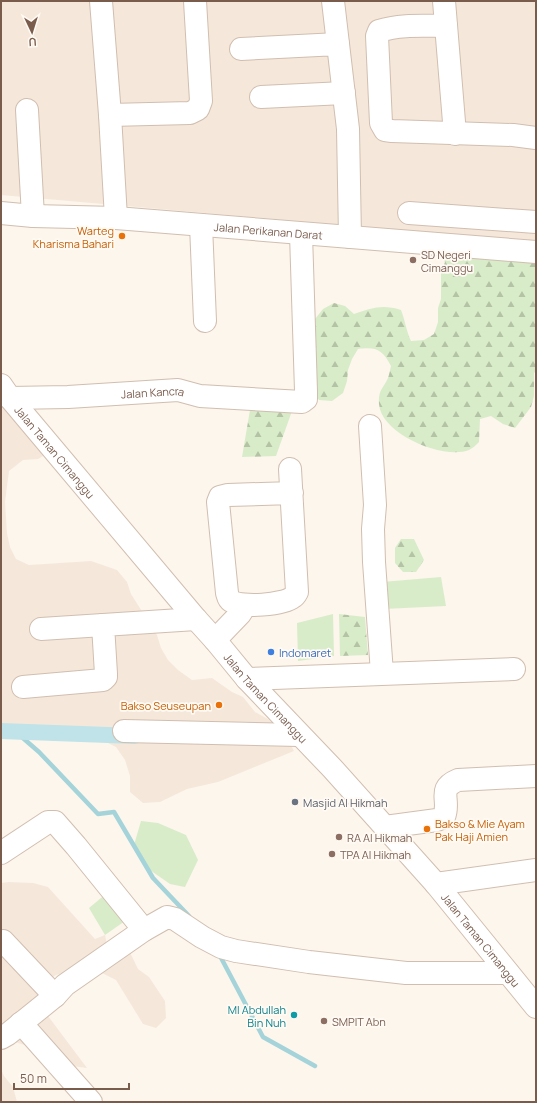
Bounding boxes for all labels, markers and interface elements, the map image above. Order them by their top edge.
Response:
north arrow [12,12,52,52]
text: U [28,35,37,50]
street label: Jalan Perikanan Darat [213,218,323,242]
place label: Warteg Kharisma Bahari [33,223,114,251]
marker: Warteg Kharisma Bahari [117,231,127,241]
place label: SD Negeri Cimanggu [421,247,473,275]
marker: SD Negeri Cimanggu [408,255,418,265]
street label: Jalan Kancra [121,382,186,401]
street label: Jalan Taman Cimanggu [12,402,99,501]
place label: Indomaret [279,645,331,660]
marker: Indomaret [266,647,276,657]
street label: Jalan Taman Cimanggu [221,650,311,746]
place label: Bakso Seuseupan [121,698,211,713]
marker: Bakso Seuseupan [214,700,224,710]
place label: Masjid Al Hikmah [303,795,387,810]
marker: Masjid Al Hikmah [290,797,300,807]
place label: Bakso & Mie Ayam Pak Haji Amien [435,816,525,844]
marker: Bakso & Mie Ayam Pak Haji Amien [422,824,432,834]
place label: RA Al Hikmah [347,830,412,845]
marker: RA Al Hikmah [334,832,344,842]
place label: TPA Al Hikmah [340,847,411,862]
marker: TPA Al Hikmah [327,849,337,859]
street label: Jalan Taman Cimanggu [439,890,524,990]
place label: MI Abdullah Bin Nuh [228,1002,286,1030]
marker: MI Abdullah Bin Nuh [289,1010,299,1020]
place label: SMPIT Abn [332,1014,386,1029]
marker: SMPIT Abn [319,1016,329,1026]
scale bar [14,1065,129,1091]
text: 50 m [20,1070,47,1087]

